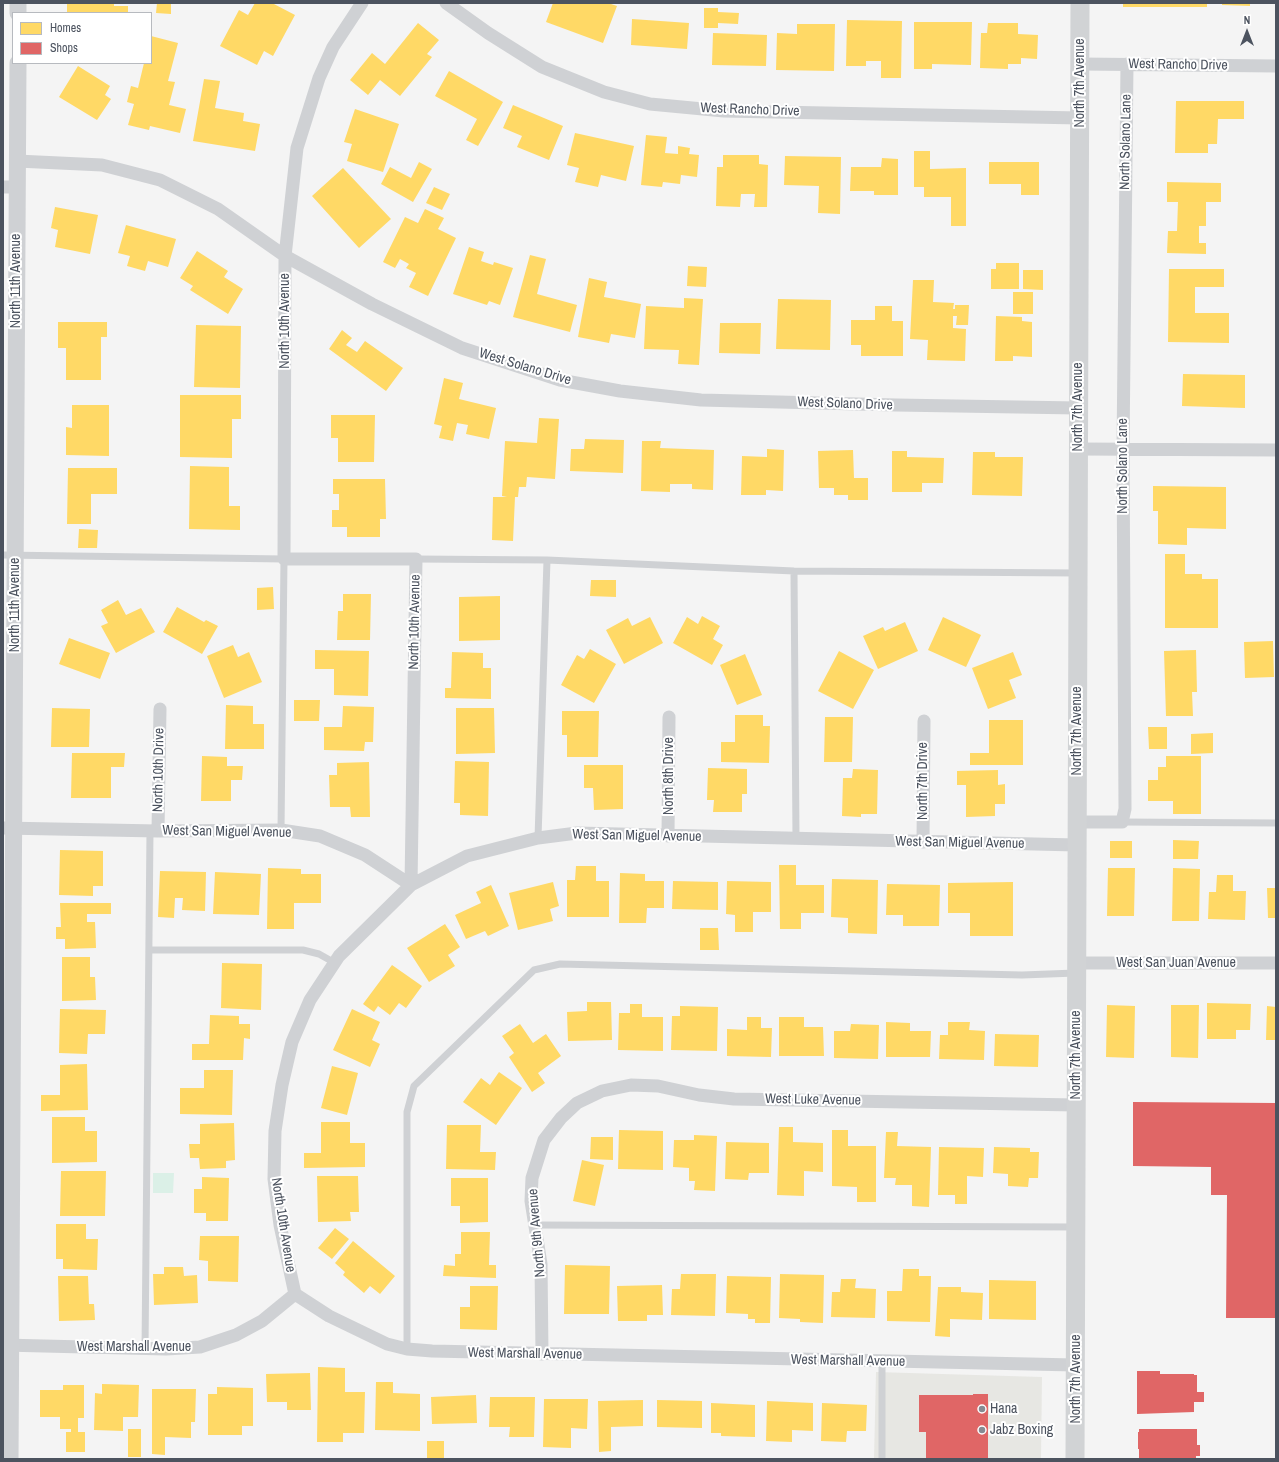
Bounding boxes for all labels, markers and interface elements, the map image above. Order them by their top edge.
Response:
legend [12,12,152,64]
north arrow [1227,12,1267,52]
text: N [1244,13,1250,27]
text: Homes [50,20,81,36]
street label: North 7th Avenue [1072,38,1088,128]
text: Shops [50,40,78,56]
street label: West Rancho Drive [1128,56,1228,74]
street label: North Solano Lane [1117,94,1135,190]
street label: West Rancho Drive [700,100,800,120]
street label: North 11th Avenue [8,234,24,328]
street label: North 10th Avenue [277,273,293,369]
street label: West Solano Drive [477,345,573,389]
street label: North 7th Avenue [1070,362,1086,452]
street label: West Solano Drive [797,394,893,414]
street label: North Solano Lane [1115,418,1131,514]
street label: North 11th Avenue [7,558,23,652]
street label: North 10th Avenue [406,574,424,670]
street label: North 7th Avenue [1069,686,1085,776]
street label: North 10th Drive [150,728,168,812]
street label: North 8th Drive [661,737,677,815]
street label: North 7th Drive [915,742,931,820]
street label: West San Miguel Avenue [162,822,292,842]
street label: West San Miguel Avenue [572,826,702,846]
street label: West San Miguel Avenue [895,833,1025,853]
street label: West San Juan Avenue [1116,955,1236,971]
street label: North 7th Avenue [1068,1010,1084,1100]
street label: West Luke Avenue [765,1091,861,1109]
street label: North 10th Avenue [267,1177,299,1273]
street label: North 9th Avenue [525,1188,549,1278]
street label: North 7th Avenue [1068,1334,1084,1424]
street label: West Marshall Avenue [77,1339,191,1355]
street label: West Marshall Avenue [468,1345,582,1363]
street label: West Marshall Avenue [791,1352,905,1370]
place label: Hana [990,1401,1017,1417]
marker: Hana [977,1404,987,1414]
place label: Jabz Boxing [990,1422,1053,1438]
marker: Jabz Boxing [977,1425,987,1435]

